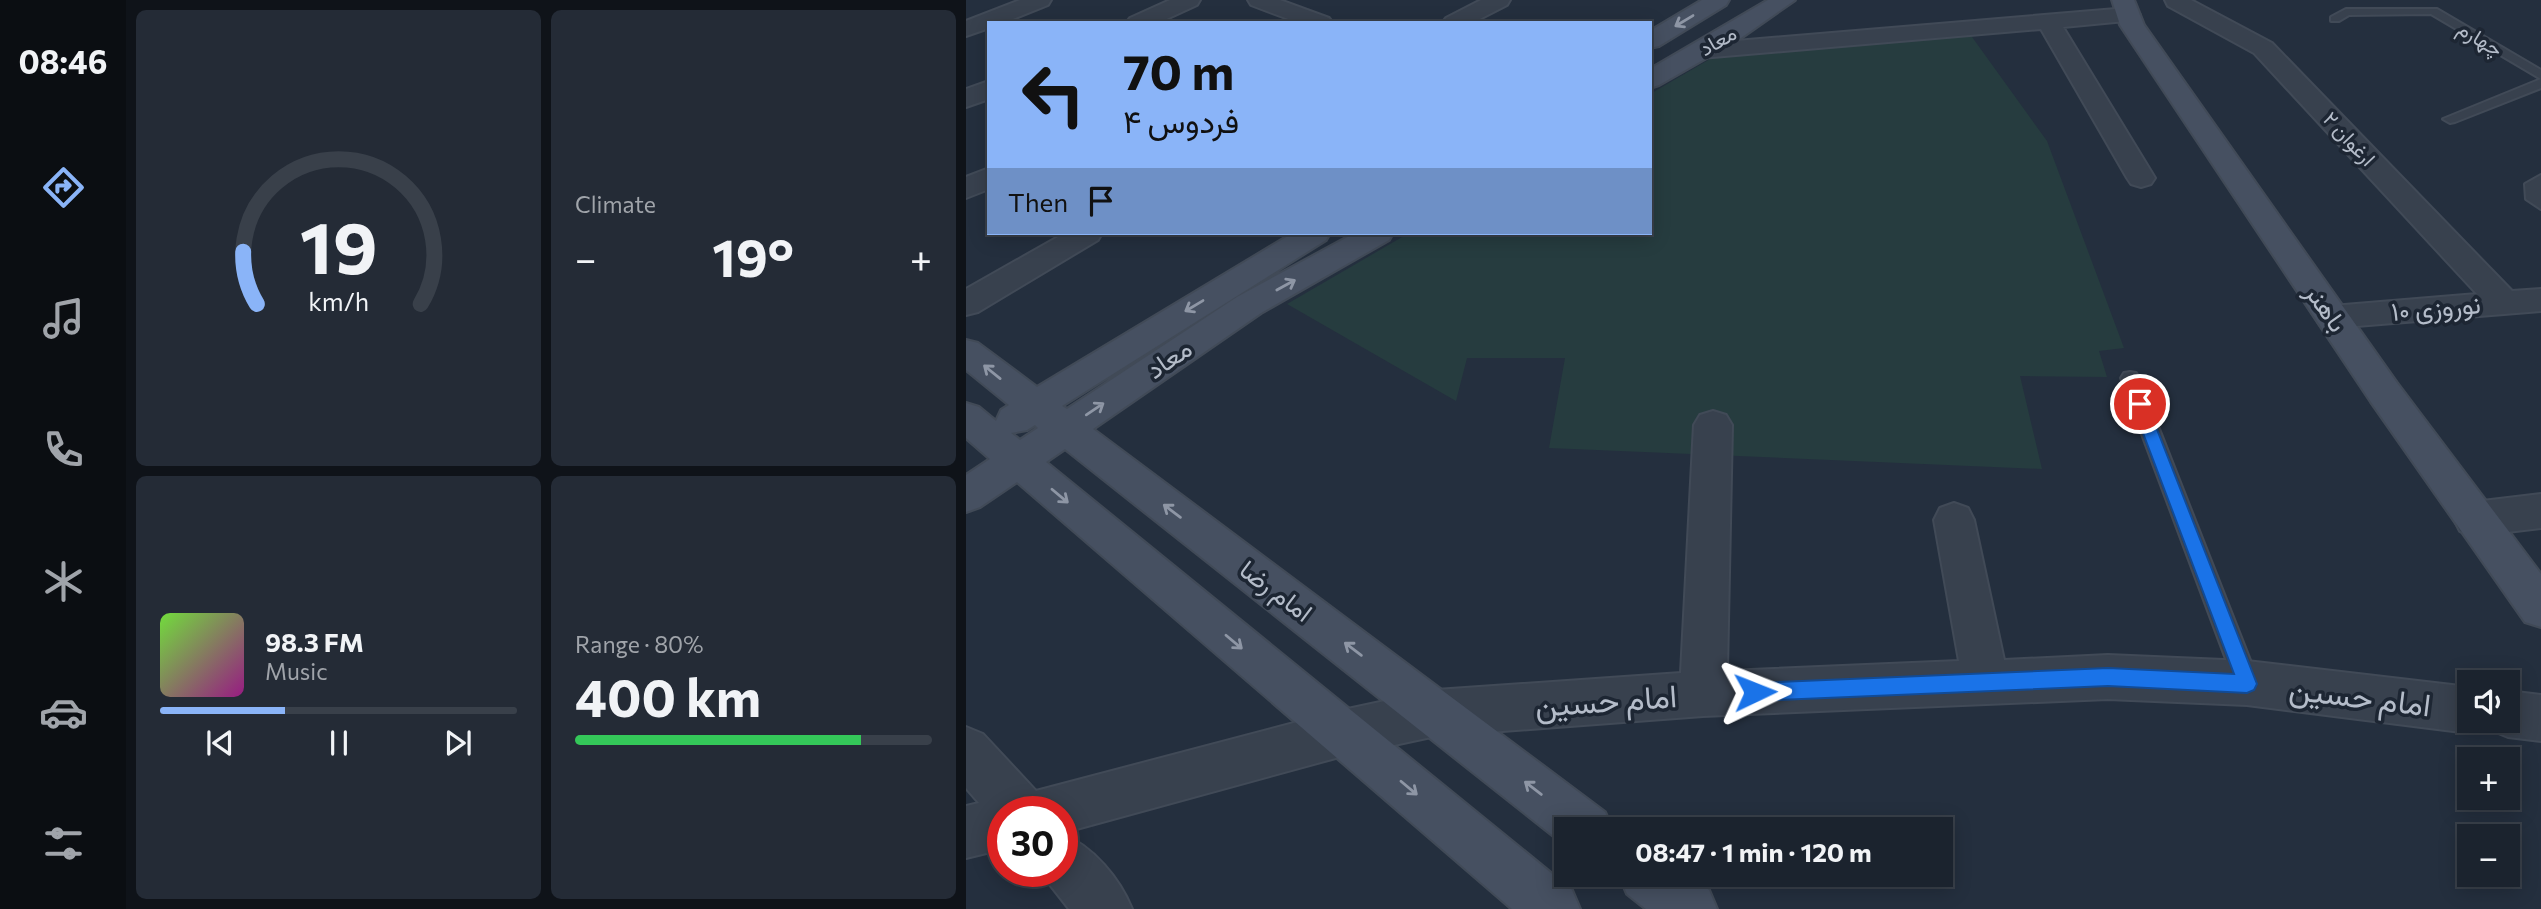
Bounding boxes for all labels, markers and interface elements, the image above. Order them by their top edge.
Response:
one-way arrow [1675,14,1695,28]
street label: چهارم [2452,15,2508,63]
street label: معاد [1694,19,1740,60]
text: 70 m [1123,40,1234,100]
text: 08:46 [19,41,107,81]
icon: left [1008,49,1099,140]
text: فردوس ۴ [1123,100,1239,140]
street label: ارغوان ۲ [2317,106,2381,172]
icon: directions [39,163,88,212]
icon: arrive [1082,182,1120,220]
text: Then [1008,186,1068,217]
text: Climate [575,190,656,218]
text: 19 [300,200,377,289]
text: 19° [712,224,794,288]
text: − [575,234,597,281]
text: + [910,234,932,281]
street label: باهنر [2298,276,2355,338]
one-way arrow [1275,278,1296,291]
text: km/h [308,286,369,316]
street label: نوروزی ۱۰ [2390,287,2482,328]
icon: music [39,294,88,343]
one-way arrow [1185,299,1204,314]
street label: معاد [1140,331,1197,384]
one-way arrow [983,365,1001,380]
pin [2110,374,2170,434]
icon: arrive [2121,385,2159,423]
one-way arrow [1085,401,1104,416]
icon: phone [39,425,88,474]
one-way arrow [1050,488,1068,504]
one-way arrow [1163,503,1182,518]
street label: امام رضا [1233,553,1319,629]
icon: climate [39,557,88,606]
text: 98.3 FM [265,626,364,657]
text: Range · 80% [575,630,703,658]
one-way arrow [1225,634,1243,650]
one-way arrow [1343,642,1362,657]
position arrow [1718,655,1792,729]
text: Music [265,657,328,685]
text: 400 km [575,664,761,728]
street label: امام حسین [2287,666,2433,727]
map controls [2457,670,2520,887]
button: sound [2457,670,2520,733]
street label: امام حسین [1534,674,1678,727]
icon: car [39,688,88,737]
icon: previous [201,724,239,762]
icon: pause [320,724,358,762]
icon: next [439,724,477,762]
button: + [2457,747,2520,810]
one-way arrow [1399,780,1417,796]
one-way arrow [1524,780,1543,795]
speed limit sign: 30 [987,796,1078,887]
icon: filters [39,819,88,868]
button: − [2457,824,2520,887]
text: 08:47 · 1 min · 120 m [1635,836,1872,867]

